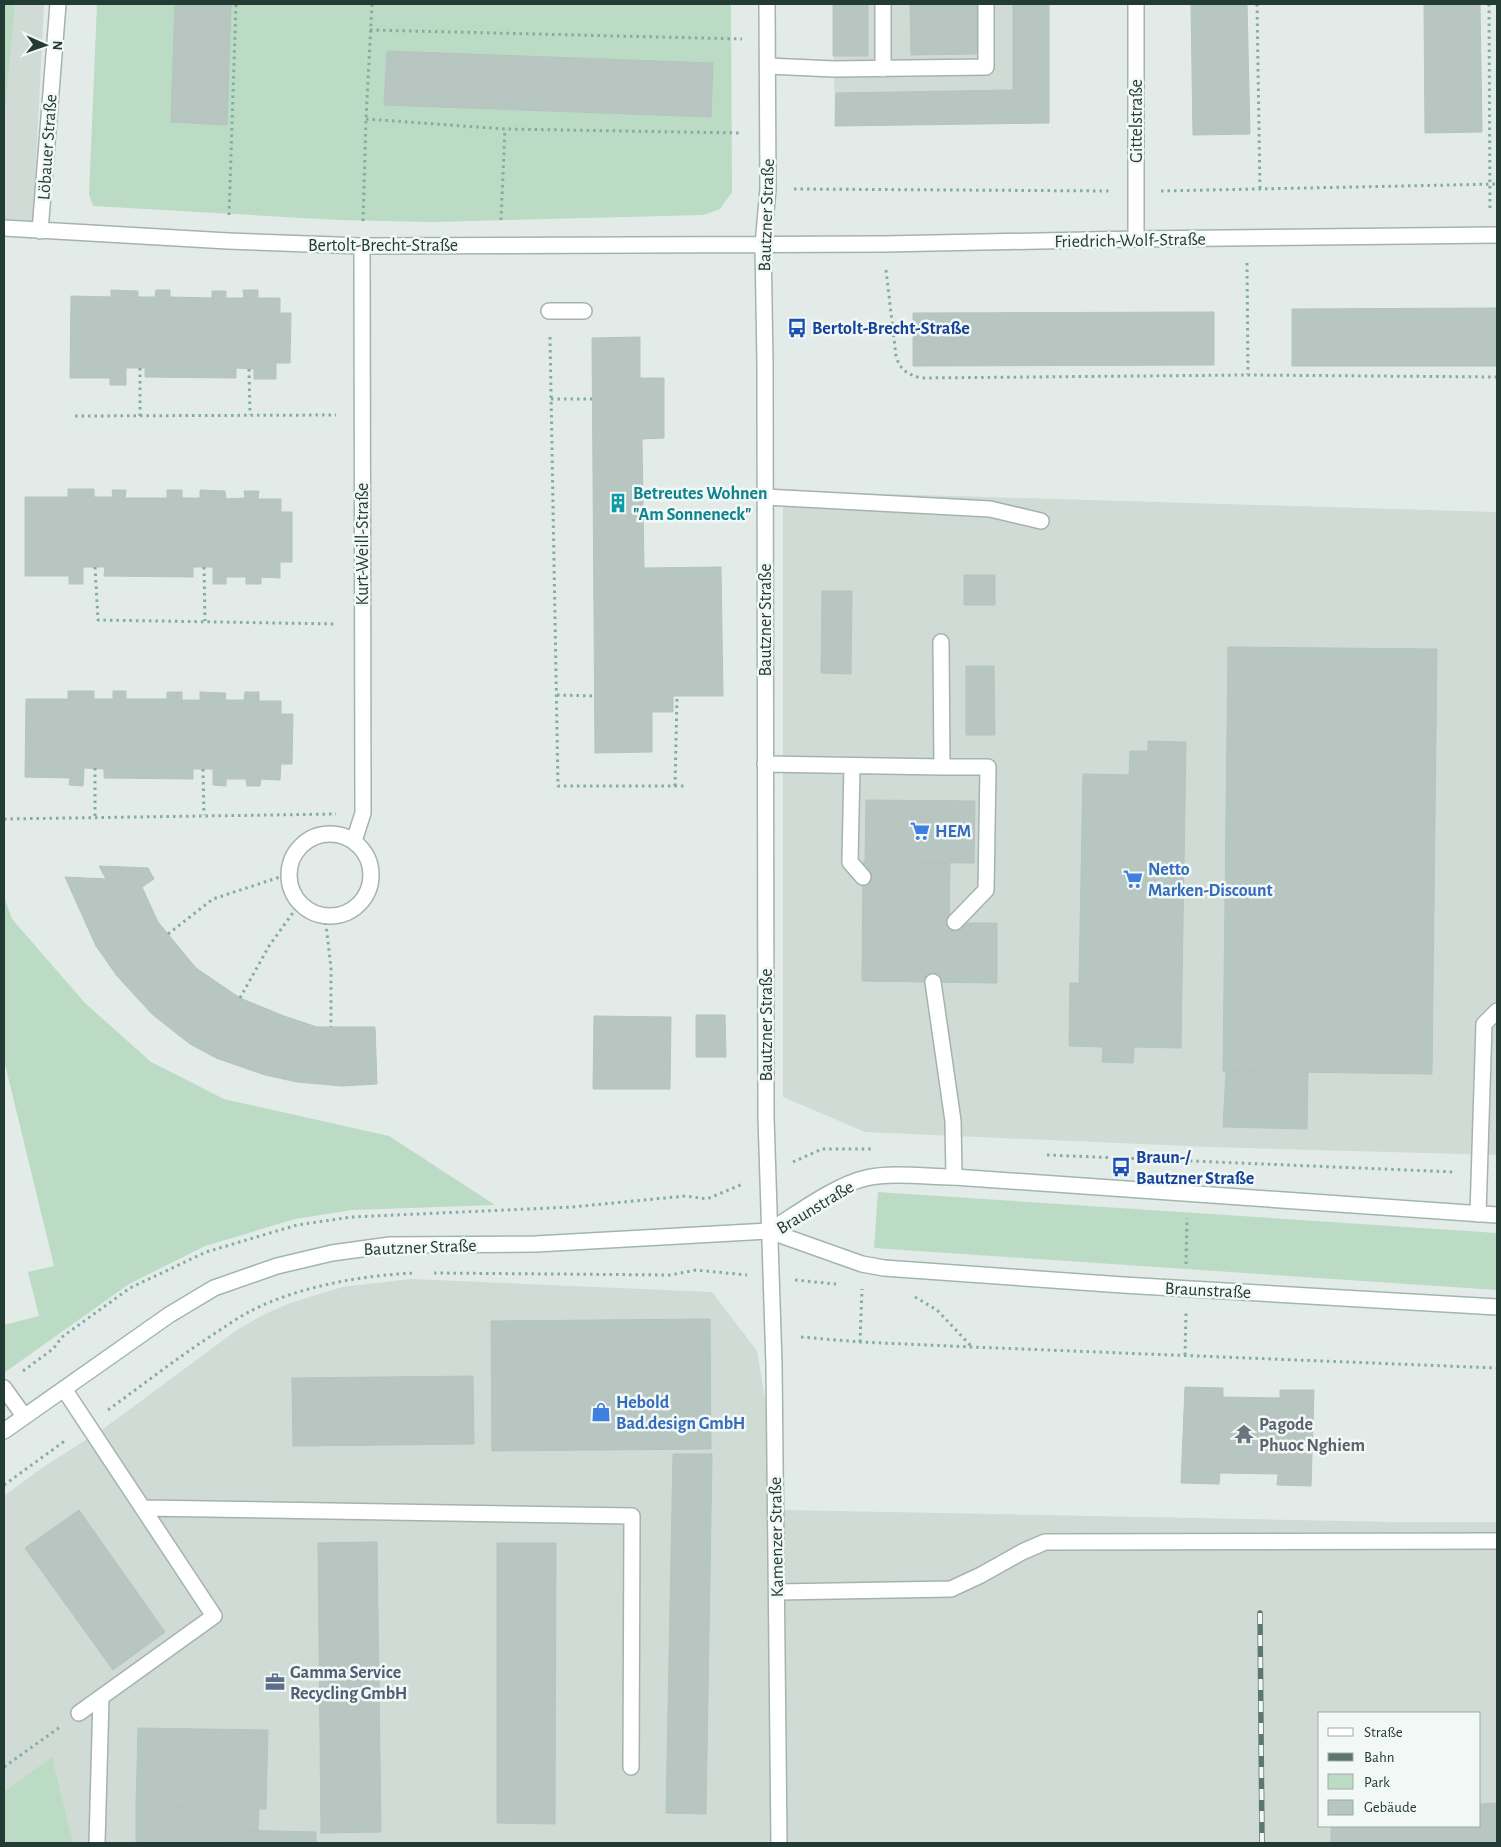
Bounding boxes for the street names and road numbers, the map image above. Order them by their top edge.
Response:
street label: Gittelstraße [1128,79,1146,163]
street label: Löbauer Straße [35,93,61,201]
street label: Bautzner Straße [756,158,778,272]
street label: Friedrich-Wolf-Straße [1054,231,1206,251]
street label: Bertolt-Brecht-Straße [308,237,458,255]
street label: Kurt-Weill-Straße [354,483,372,605]
street label: Bautzner Straße [757,563,775,677]
street label: Bautzner Straße [758,968,776,1082]
street label: Braunstraße [774,1178,857,1238]
street label: Bautzner Straße [363,1237,477,1259]
street label: Braunstraße [1164,1280,1252,1302]
street label: Kamenzer Straße [767,1477,787,1597]

